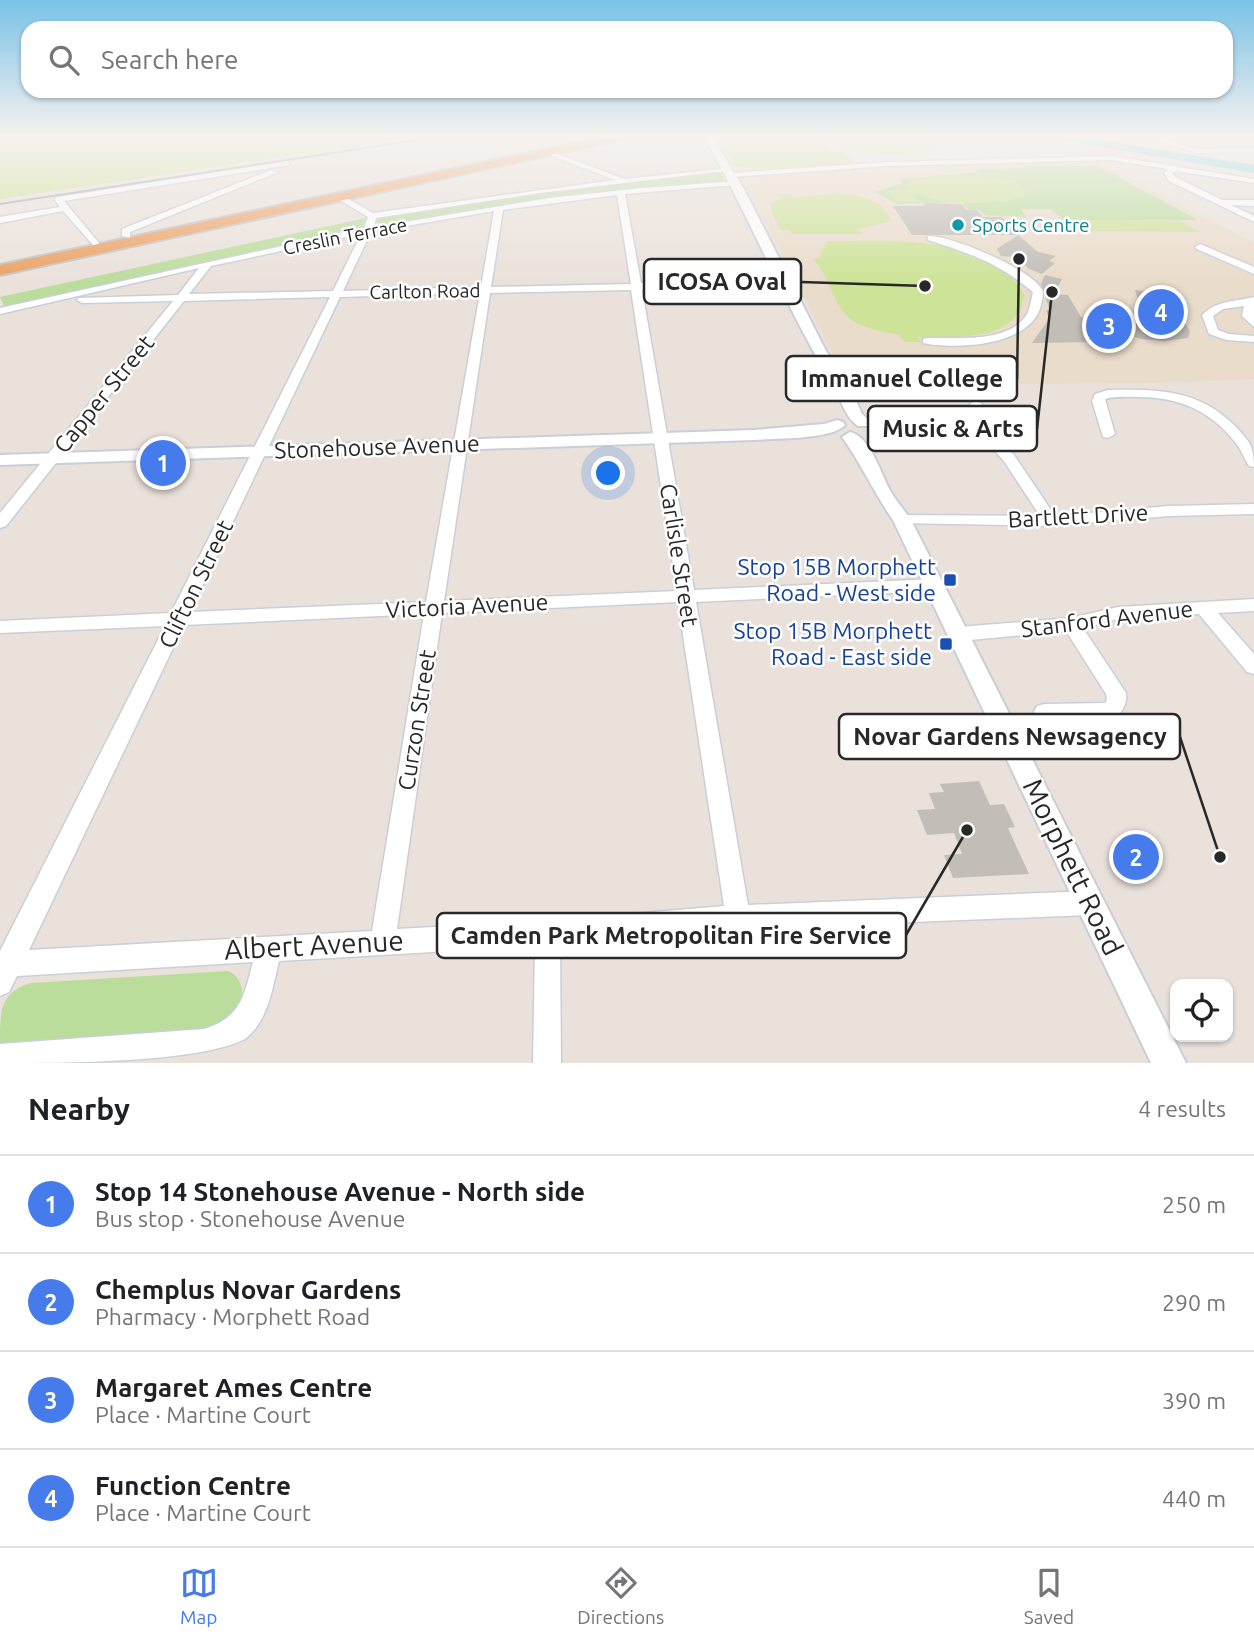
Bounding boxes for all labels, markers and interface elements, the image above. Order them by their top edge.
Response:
search box [21,21,1233,98]
icon: search [45,41,83,79]
text: Search here [101,45,238,74]
street label: Creslin Terrace [281,213,409,259]
place label: Sports Centre [972,214,1090,236]
marker: Sports Centre [950,217,966,233]
callout: ICOSA Oval [644,259,801,304]
text: ICOSA Oval [658,268,786,295]
street label: Carlton Road [369,279,481,303]
pin: 4 [1138,286,1184,338]
pin: 3 [1086,300,1132,352]
street label: Capper Street [49,330,159,457]
callout: Immanuel College [786,356,1017,401]
text: Immanuel College [801,365,1003,392]
callout: Music & Arts [868,406,1037,451]
text: Music & Arts [882,415,1024,442]
street label: Stonehouse Avenue [274,430,480,463]
pin: 1 [140,437,186,489]
your location [591,456,625,490]
street label: Carlisle Street [656,482,703,628]
street label: Bartlett Drive [1007,499,1149,532]
street label: Clifton Street [154,516,237,652]
place label: Stop 15B Morphett Road - West side [737,554,936,605]
marker: Stop 15B Morphett Road - West side [942,572,958,588]
street label: Victoria Avenue [385,589,549,622]
street label: Stanford Avenue [1020,596,1194,641]
place label: Stop 15B Morphett Road - East side [733,618,932,669]
marker: Stop 15B Morphett Road - East side [938,636,954,652]
street label: Curzon Street [393,648,440,792]
callout: Novar Gardens Newsagency [839,714,1180,759]
text: Novar Gardens Newsagency [853,723,1167,750]
street label: Morphett Road [1017,774,1129,960]
pin: 2 [1113,831,1159,883]
callout: Camden Park Metropolitan Fire Service [437,913,906,958]
text: Camden Park Metropolitan Fire Service [450,922,892,949]
street label: Albert Avenue [223,924,405,965]
map controls [1170,979,1233,1042]
button: locate [1170,979,1233,1042]
text: Nearby [28,1092,130,1126]
text: 4 results [1138,1096,1226,1121]
text: Stop 14 Stonehouse Avenue - North side [95,1177,585,1206]
text: 1 [45,1192,57,1217]
text: 250 m [1162,1192,1226,1217]
text: Bus stop · Stonehouse Avenue [95,1206,406,1231]
text: Chemplus Novar Gardens [95,1275,401,1304]
text: 2 [45,1290,57,1315]
text: 290 m [1162,1290,1226,1315]
text: Pharmacy · Morphett Road [95,1304,370,1329]
text: Margaret Ames Centre [95,1373,372,1402]
text: 3 [45,1388,57,1413]
text: 390 m [1162,1388,1226,1413]
text: Place · Martine Court [95,1402,311,1427]
text: Function Centre [95,1471,291,1500]
text: 4 [45,1486,57,1511]
text: 440 m [1162,1486,1226,1511]
text: Place · Martine Court [95,1500,311,1525]
tab: Map [180,1564,218,1628]
tab: Directions [577,1564,664,1628]
tab: Saved [1024,1564,1074,1628]

